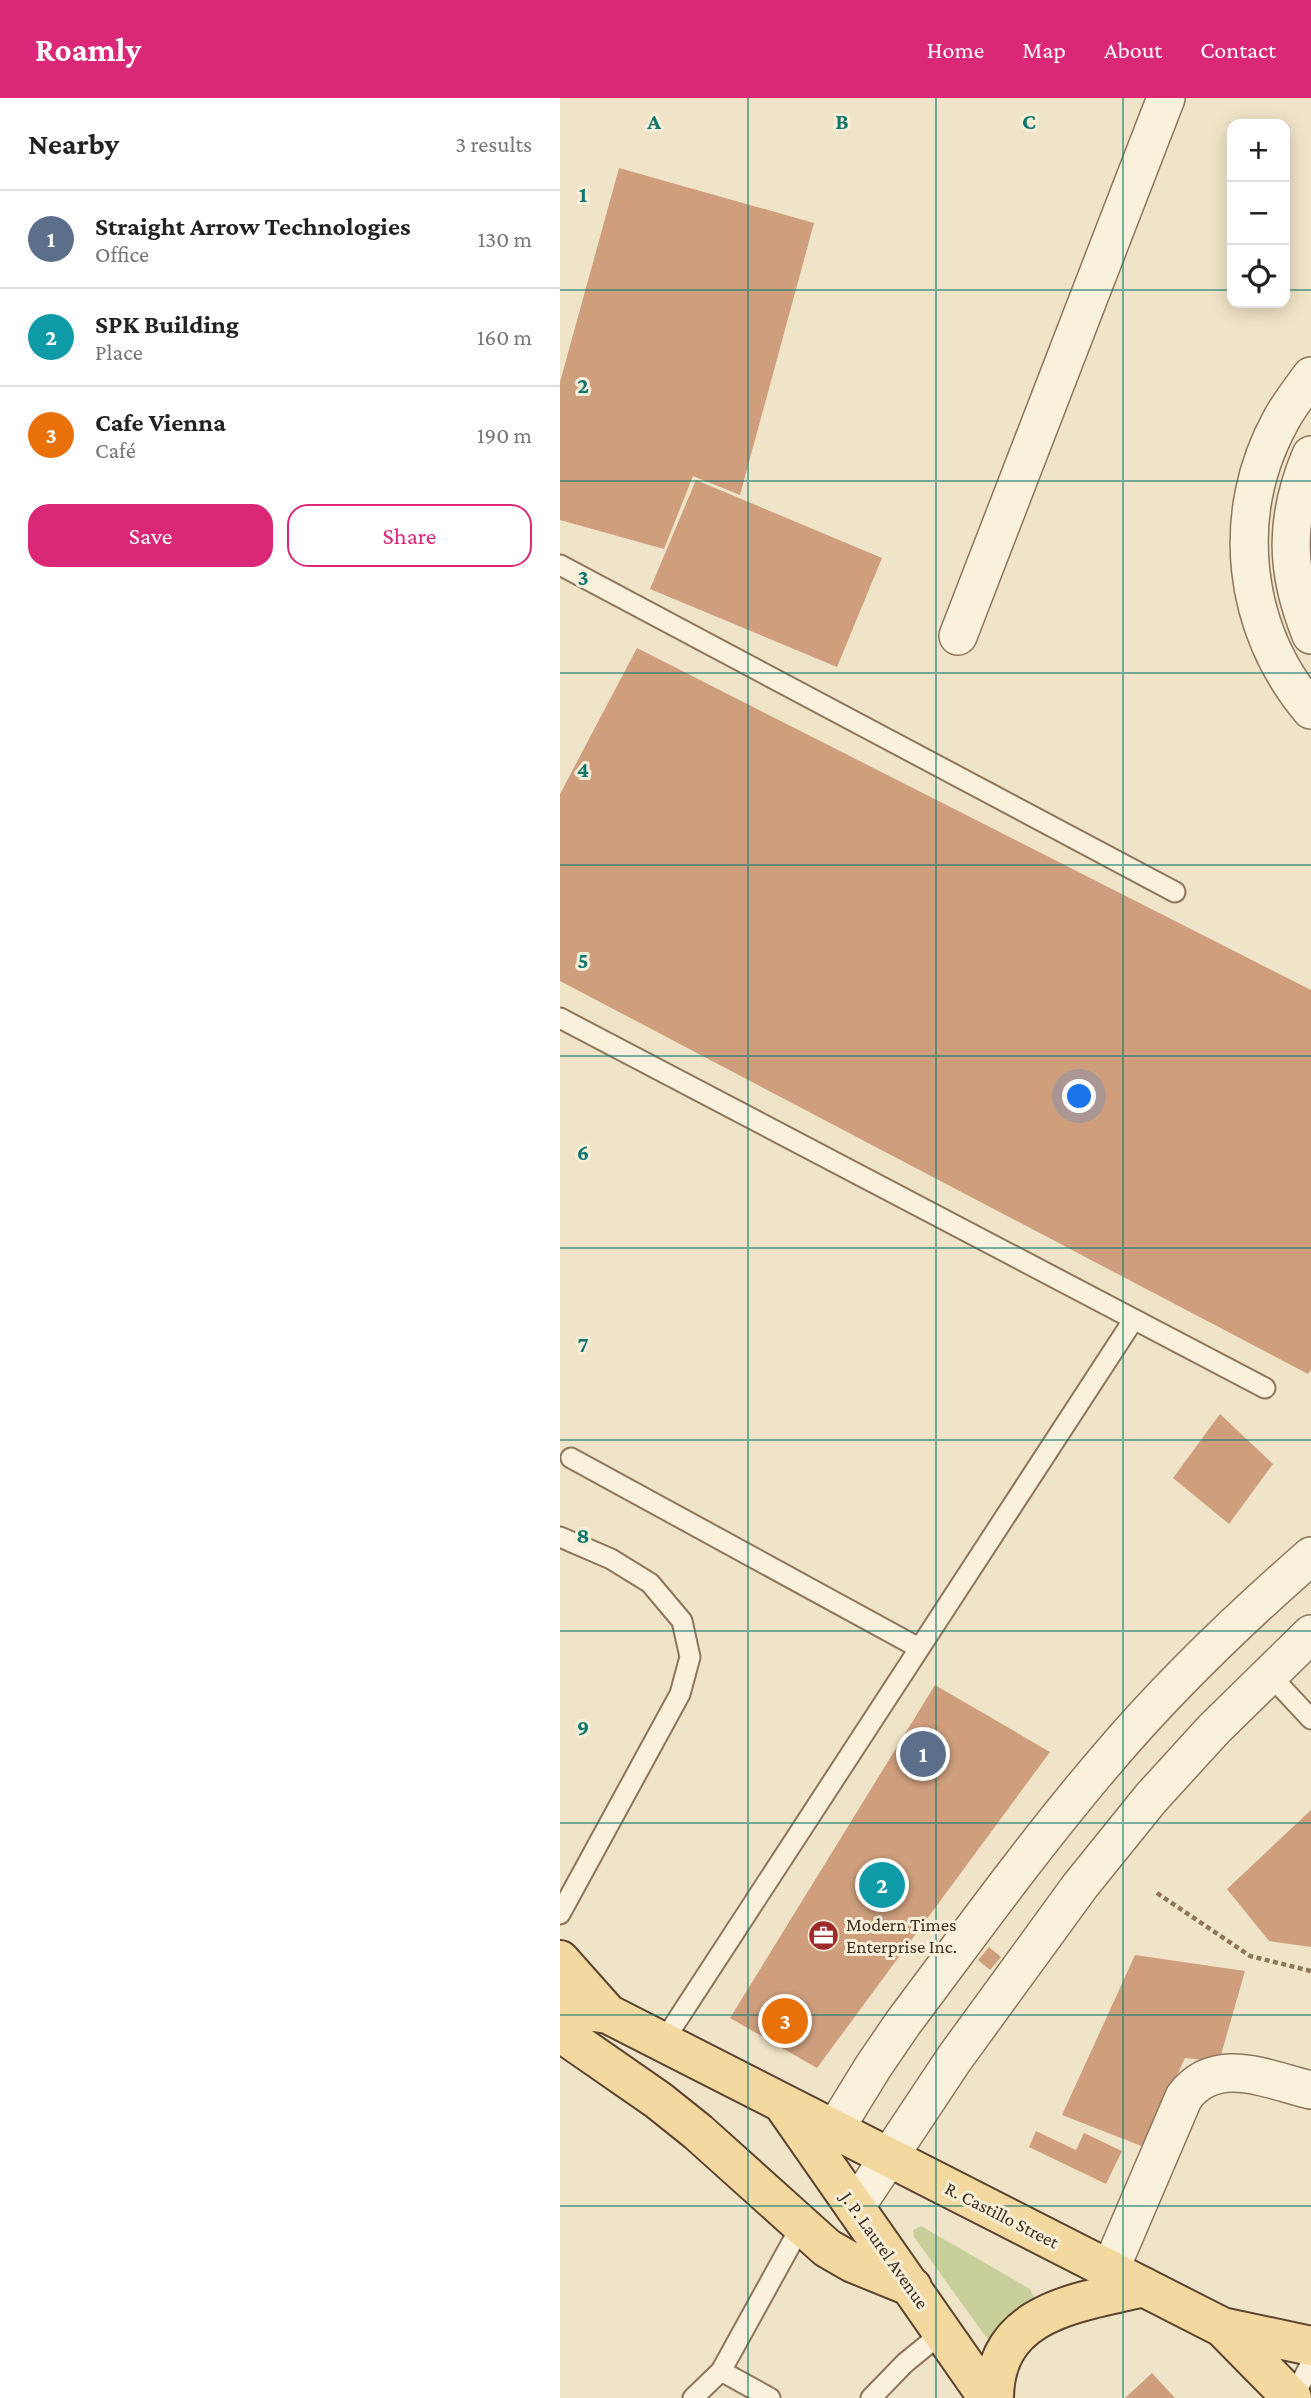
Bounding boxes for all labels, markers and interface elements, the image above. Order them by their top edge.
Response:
text: Roamly [35,31,141,68]
text: Home [927,36,984,63]
text: Map [1022,36,1066,63]
text: About [1104,36,1162,63]
text: Contact [1200,36,1276,63]
text: A [646,108,661,134]
text: B [835,108,849,134]
text: C [1022,108,1036,134]
map controls [1227,119,1290,308]
button: + [1227,119,1290,182]
text: Nearby [28,127,119,160]
text: 3 results [455,131,532,157]
text: 1 [579,181,588,207]
button: − [1227,182,1290,245]
text: Straight Arrow Technologies [95,212,411,241]
text: 1 [47,226,55,252]
text: 130 m [478,226,532,252]
text: Office [95,241,149,267]
button: locate [1227,245,1290,308]
text: SPK Building [95,310,239,339]
text: 2 [45,324,57,350]
text: 160 m [477,324,532,350]
text: Place [95,339,143,365]
text: 2 [577,372,589,398]
text: Cafe Vienna [95,408,226,437]
text: 3 [45,422,57,448]
text: 190 m [477,422,532,448]
text: Café [95,437,136,463]
button: Save [28,504,273,567]
button: Share [287,504,532,567]
text: 3 [577,564,589,590]
text: 4 [577,756,589,782]
text: 5 [577,947,589,973]
your location [1062,1079,1096,1113]
text: 6 [577,1139,589,1165]
text: 7 [577,1331,589,1357]
text: 8 [576,1522,590,1548]
text: 9 [577,1714,589,1740]
pin: 1 [900,1728,946,1780]
pin: 2 [859,1859,905,1911]
place label: Modern Times Enterprise Inc. [846,1914,957,1957]
office icon: Modern Times Enterprise Inc. [806,1918,840,1952]
pin: 3 [762,1995,808,2047]
street label: R. Castillo Street [942,2177,1063,2253]
street label: J. P. Laurel Avenue [836,2186,933,2313]

